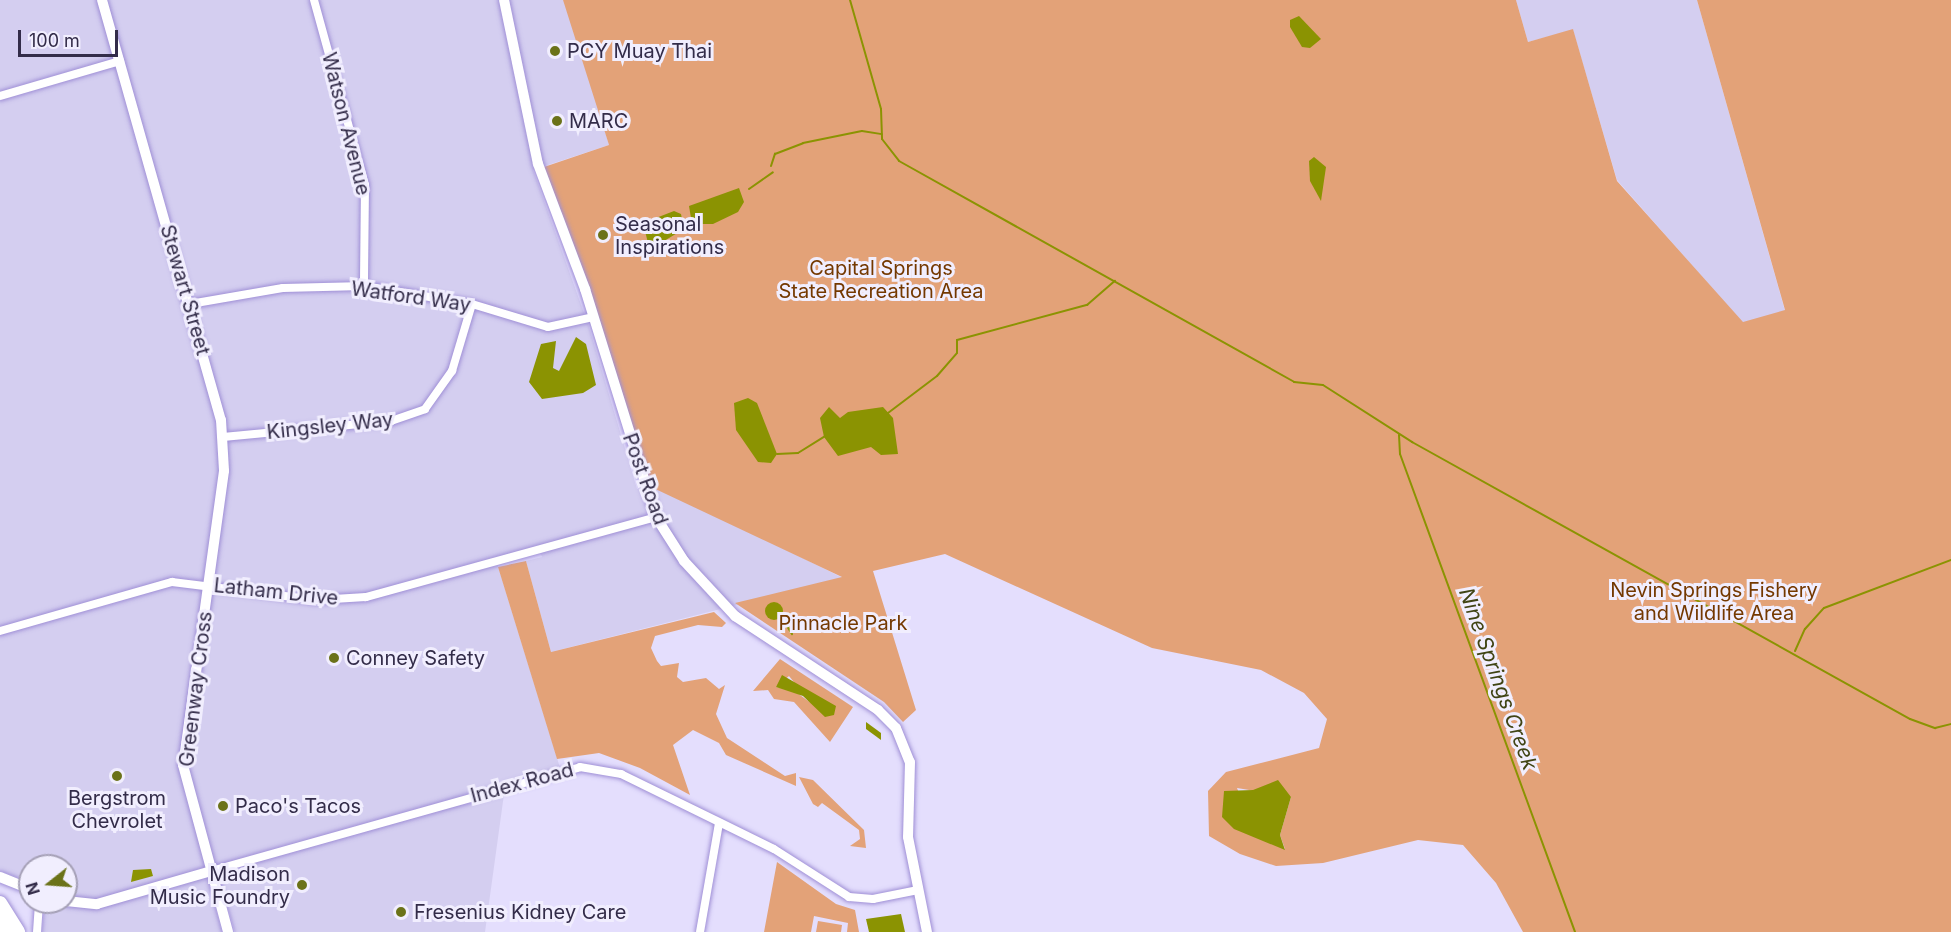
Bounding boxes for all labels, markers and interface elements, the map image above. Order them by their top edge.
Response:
scale bar [21,18,122,56]
text: 100 m [29,30,80,51]
place label: PCY Muay Thai [567,39,712,63]
marker: PCY Muay Thai [548,44,562,58]
street label: Watson Avenue [317,50,375,198]
place label: MARC [569,109,628,133]
marker: MARC [550,114,564,128]
place label: Seasonal Inspirations [615,212,724,259]
street label: Stewart Street [155,222,215,358]
marker: Seasonal Inspirations [596,228,610,242]
park label: Capital Springs State Recreation Area [778,257,984,304]
street label: Watford Way [350,277,472,317]
street label: Kingsley Way [266,407,394,445]
street label: Post Road [617,430,673,528]
street label: Latham Drive [213,574,339,610]
park label: Nevin Springs Fishery and Wildlife Area [1610,578,1818,625]
water label: Nine Springs Creek [1453,585,1543,773]
street label: Greenway Cross [175,610,217,768]
park label: Pinnacle Park [779,611,907,635]
place label: Conney Safety [346,646,485,670]
marker: Conney Safety [327,651,341,665]
street label: Index Road [468,758,576,808]
marker: Bergstrom Chevrolet [110,769,124,783]
place label: Bergstrom Chevrolet [68,786,166,833]
place label: Paco's Tacos [235,794,361,818]
marker: Paco's Tacos [216,799,230,813]
north arrow [18,854,78,914]
place label: Madison Music Foundry [150,862,290,909]
marker: Madison Music Foundry [295,878,309,892]
text: N [21,880,44,897]
place label: Fresenius Kidney Care [414,900,626,924]
marker: Fresenius Kidney Care [392,903,410,921]

